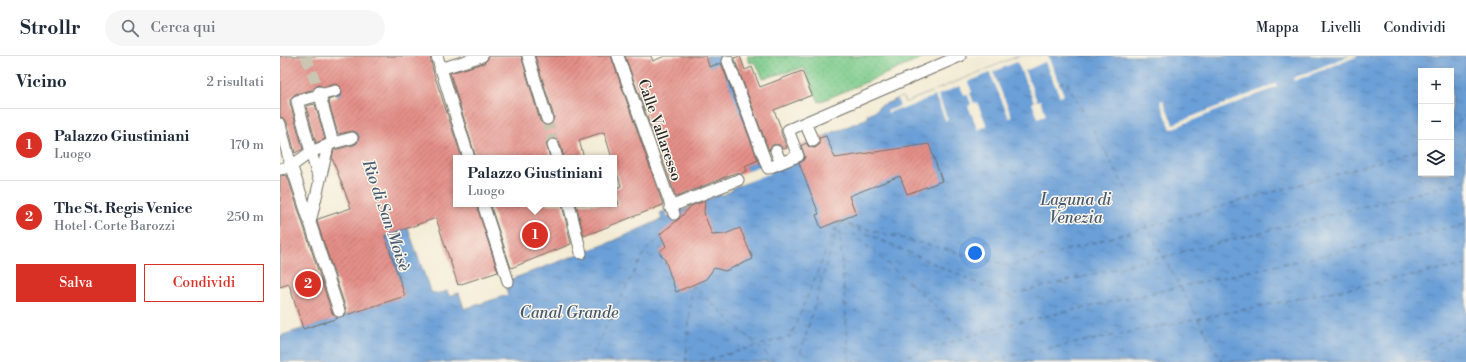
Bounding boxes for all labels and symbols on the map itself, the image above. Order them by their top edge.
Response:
street label: Calle Vallaresso [633,77,686,184]
water label: Rio di San Moisè [357,156,415,274]
water label: Laguna di Venezia [1040,190,1111,228]
pin: 1 [522,220,548,250]
your location [965,243,985,263]
pin: 2 [295,269,321,299]
water label: Canal Grande [520,303,619,323]

